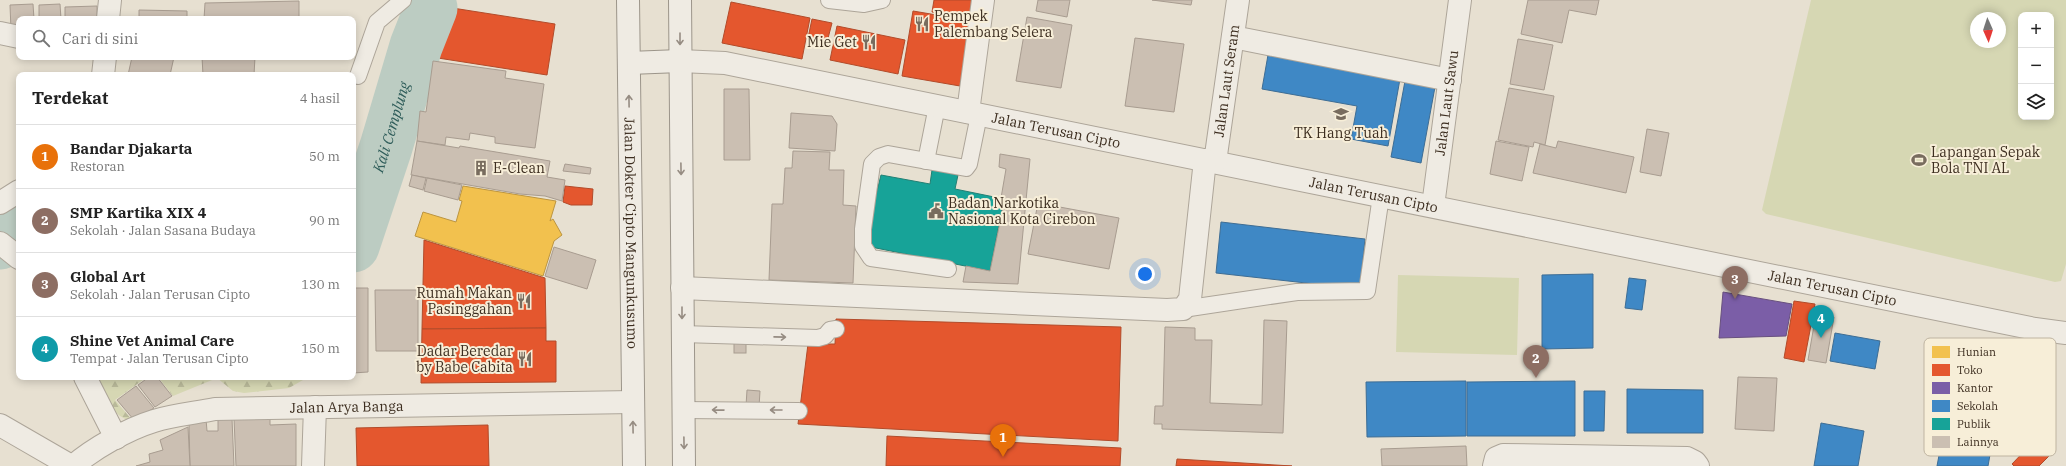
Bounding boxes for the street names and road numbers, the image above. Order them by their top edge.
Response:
street label: Jalan Laut Seram [1210,23,1243,138]
street label: Jalan Laut Sawu [1431,49,1462,157]
street label: Jalan Terusan Cipto [990,108,1122,152]
street label: Jalan Dokter Cipto Mangunkusumo [621,117,641,349]
street label: Jalan Terusan Cipto [1308,173,1440,217]
street label: Jalan Terusan Cipto [1766,266,1898,310]
street label: Jalan Arya Banga [290,397,404,417]

